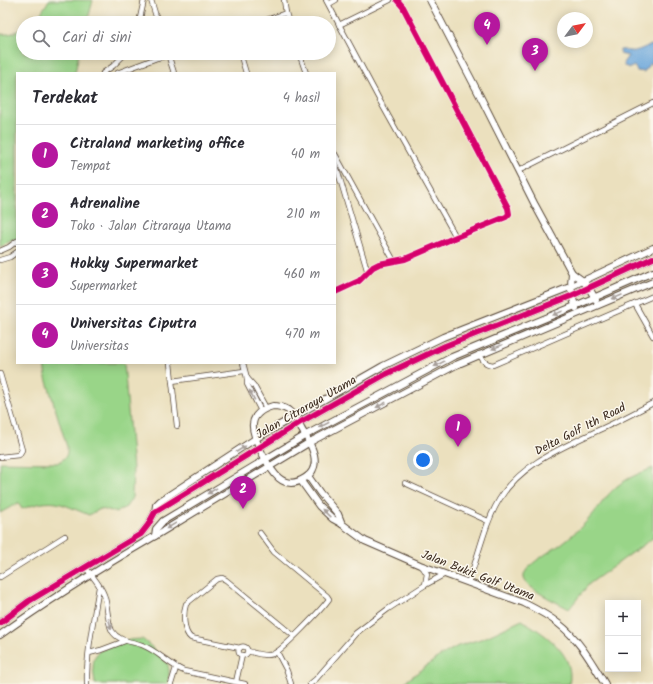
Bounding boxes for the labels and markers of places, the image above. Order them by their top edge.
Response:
pin: 4 [474,12,500,45]
pin: 3 [522,38,548,71]
pin: 1 [445,414,471,447]
pin: 2 [230,476,256,509]

